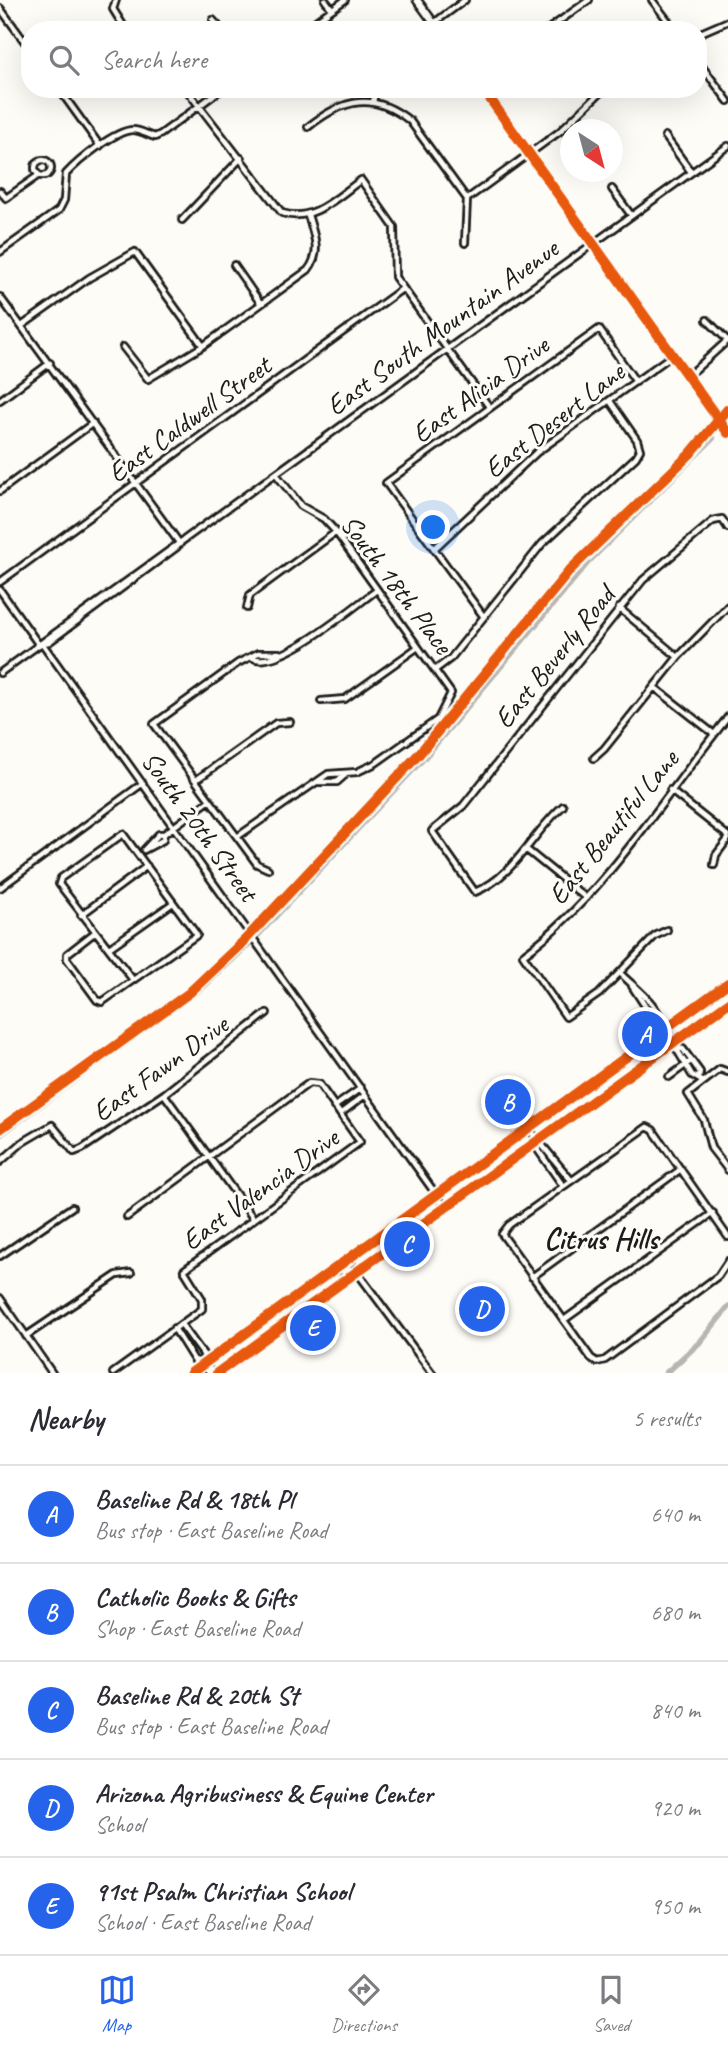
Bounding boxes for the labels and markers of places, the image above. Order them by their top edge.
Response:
pin: A [622,1008,668,1060]
pin: B [485,1076,531,1128]
pin: C [384,1218,430,1270]
pin: D [459,1283,505,1335]
pin: E [290,1302,336,1354]

